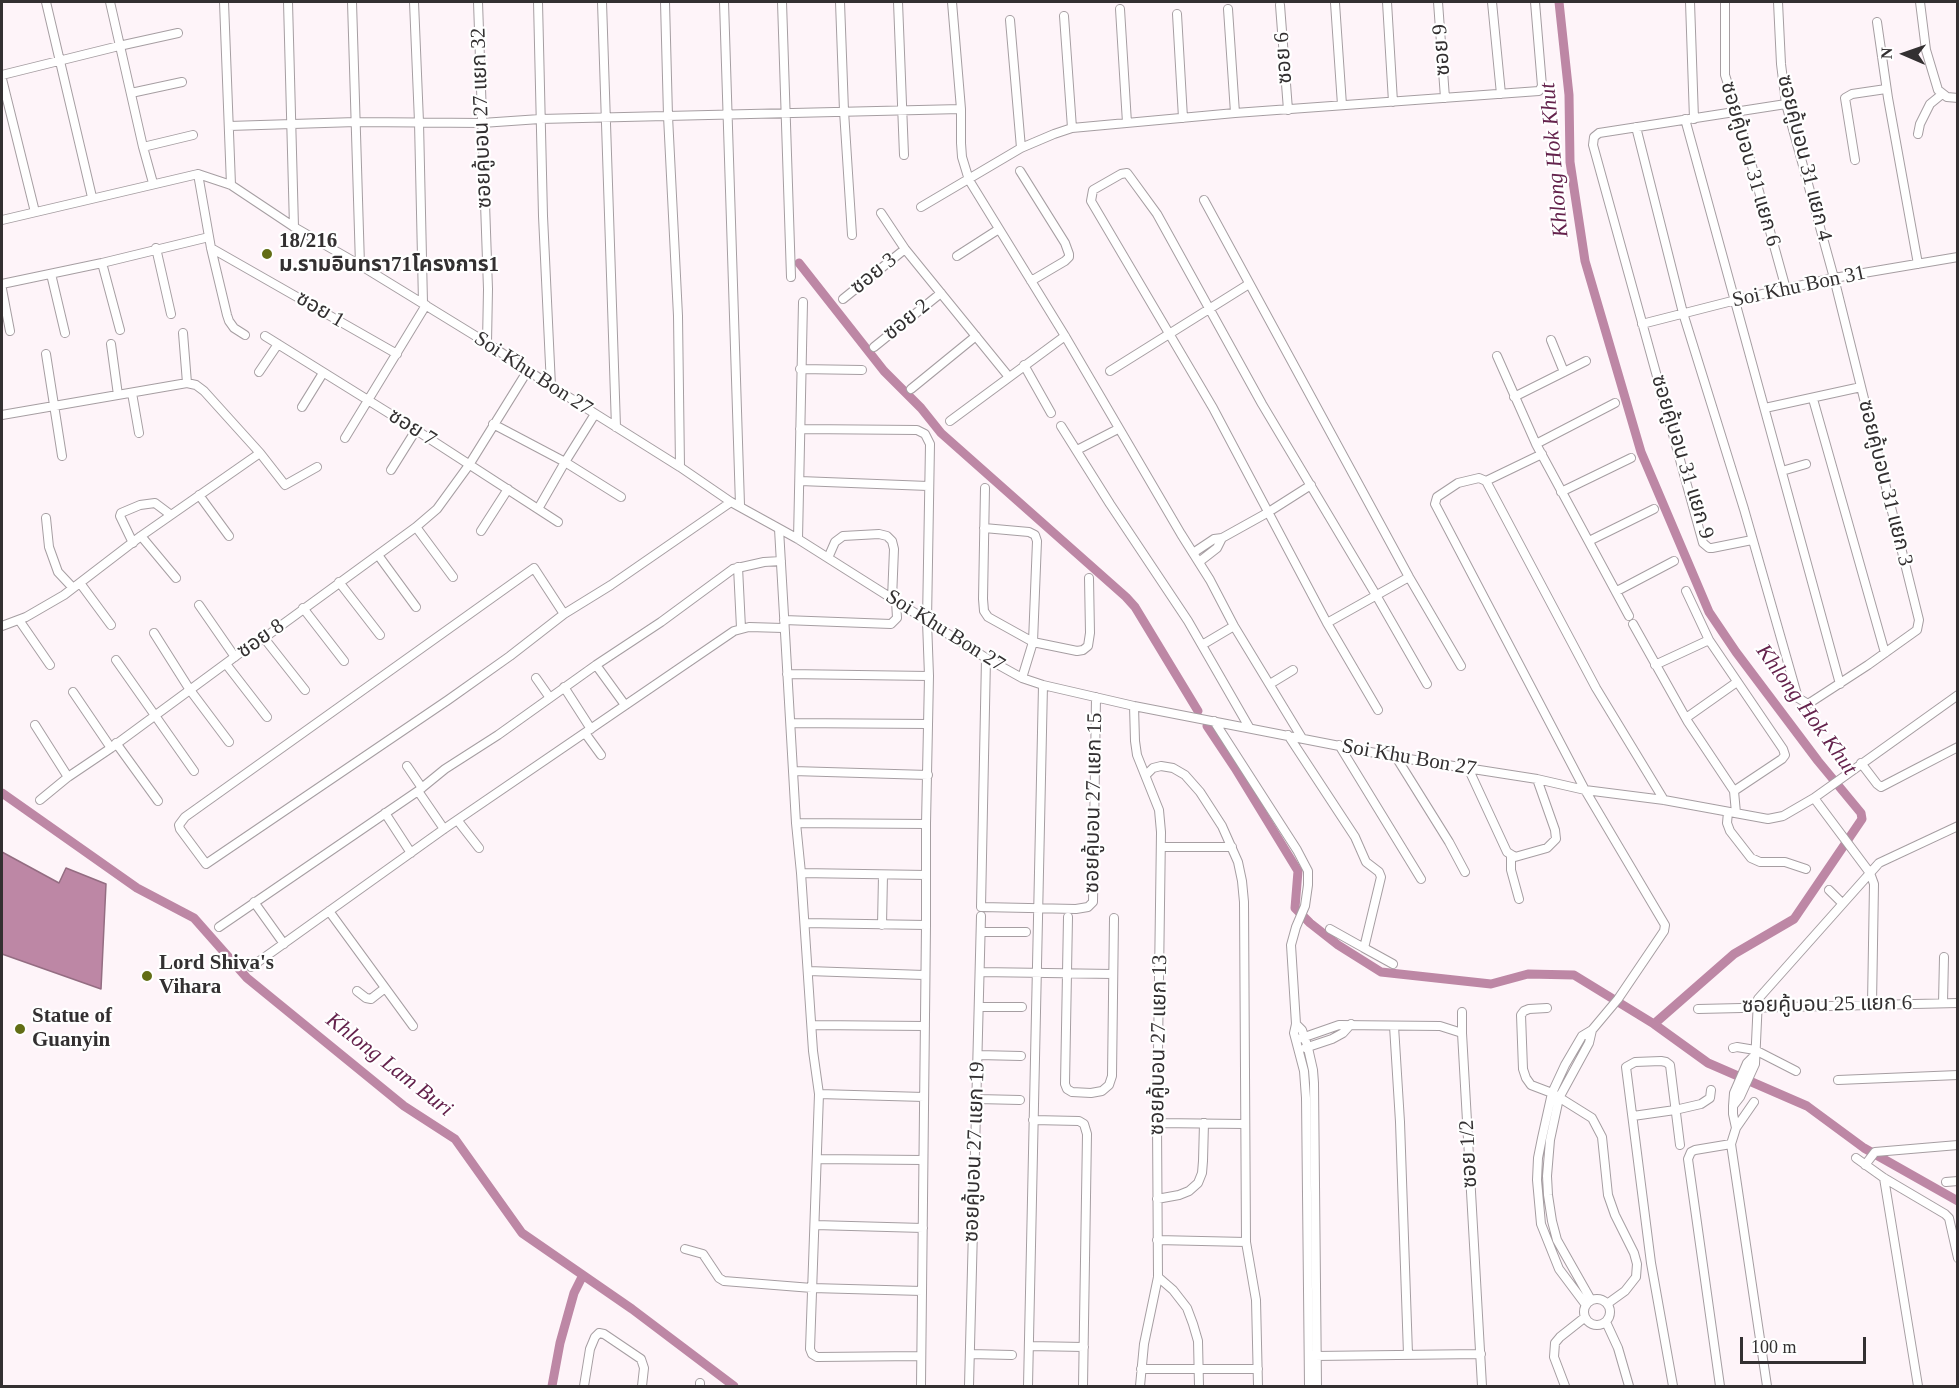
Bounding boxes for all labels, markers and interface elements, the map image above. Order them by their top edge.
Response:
street label: ซอย 9 [1428,23,1456,77]
north arrow [1875,24,1935,84]
street label: ซอยคู้บอน 27 แยก 32 [466,27,498,209]
street label: ซอย 6 [1270,31,1298,85]
text: N [1878,47,1895,59]
street label: ซอยคู้บอน 31 แยก 4 [1771,72,1837,244]
street label: ซอยคู้บอน 31 แยก 6 [1714,79,1786,249]
water label: Khlong Hok Khut [1535,82,1575,238]
place label: 18/216 ม.รามอินทรา71โครงการ1 [279,229,499,279]
marker: 18/216 ม.รามอินทรา71โครงการ1 [260,247,274,261]
street label: ซอย 3 [846,248,902,300]
street label: Soi Khu Bon 31 [1730,261,1868,313]
street label: ซอย 1 [291,286,349,334]
street label: ซอย 2 [879,294,935,346]
street label: Soi Khu Bon 27 [469,326,597,422]
street label: ซอยคู้บอน 31 แยก 9 [1645,372,1719,542]
street label: ซอยคู้บอน 31 แยก 3 [1852,397,1918,569]
street label: ซอย 7 [383,404,441,452]
street label: Soi Khu Bon 27 [881,584,1009,678]
street label: ซอย 8 [232,614,290,664]
water label: Khlong Hok Khut [1750,639,1862,781]
street label: ซอยคู้บอน 27 แยก 15 [1080,712,1108,894]
street label: Soi Khu Bon 27 [1340,734,1478,782]
place label: Lord Shiva's Vihara [159,951,274,1001]
street label: ซอยคู้บอน 27 แยก 13 [1145,954,1173,1136]
marker: Lord Shiva's Vihara [140,969,154,983]
street label: ซอยคู้บอน 25 แยก 6 [1742,991,1912,1019]
place label: Statue of Guanyin [32,1004,112,1054]
water label: Khlong Lam Buri [320,1007,458,1123]
marker: Statue of Guanyin [13,1022,27,1036]
street label: ซอยคู้บอน 27 แยก 19 [959,1061,991,1243]
street label: ซอย 1/2 [1455,1119,1483,1189]
scale bar [1743,1325,1869,1363]
text: 100 m [1751,1337,1797,1357]

